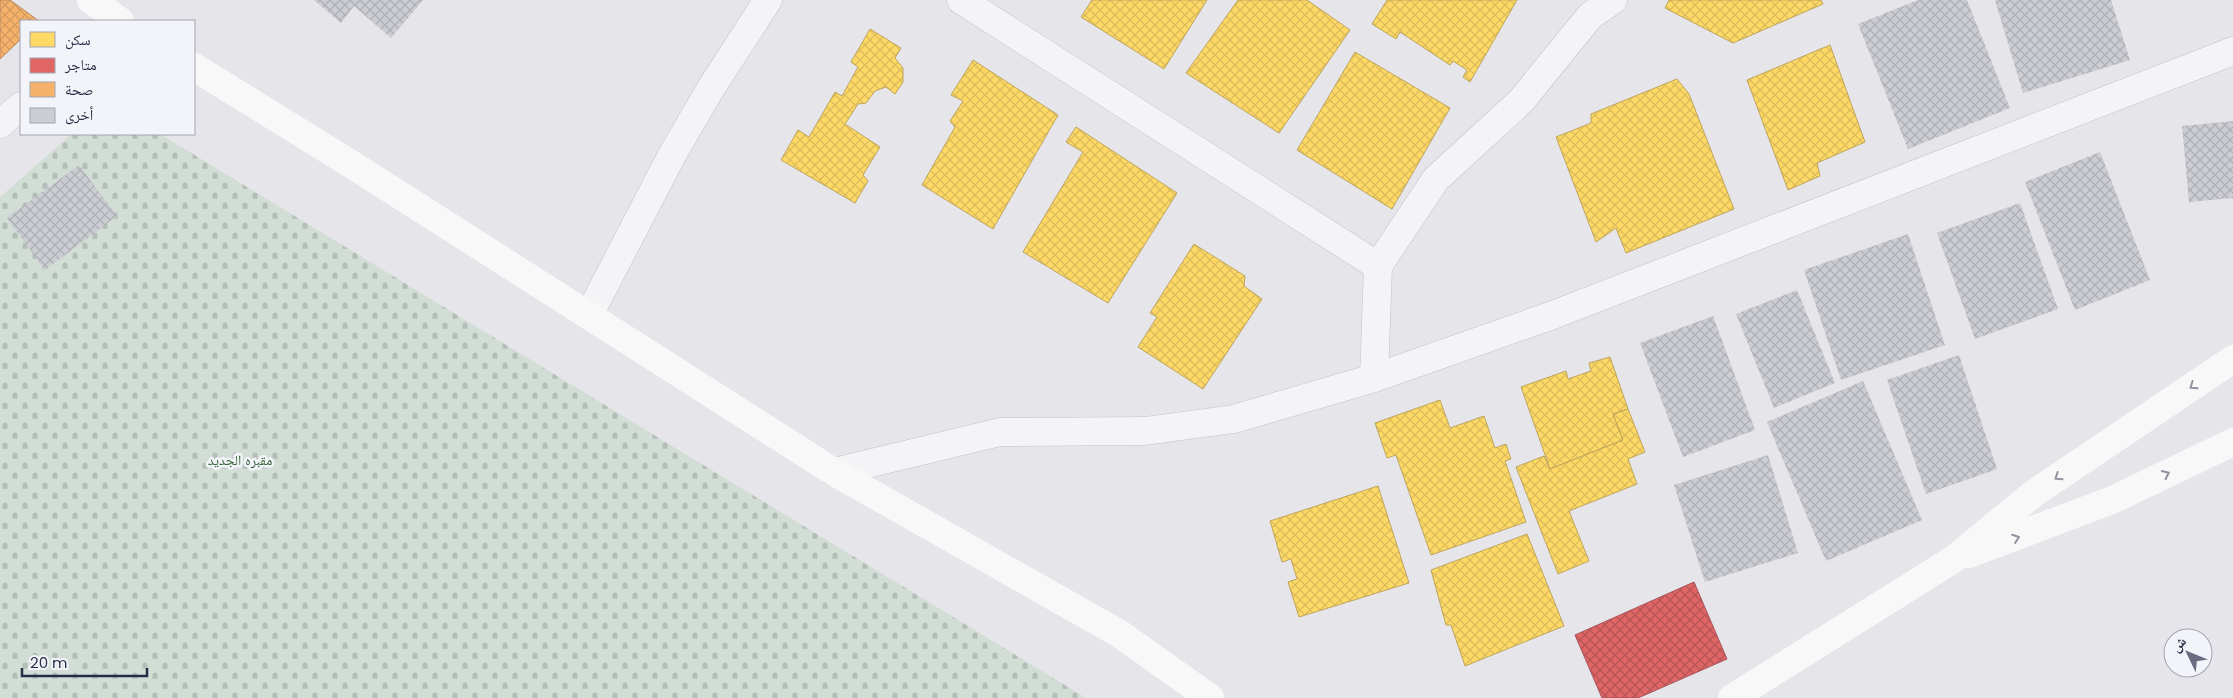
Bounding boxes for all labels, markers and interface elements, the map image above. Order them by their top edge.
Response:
legend [20,20,195,135]
text: سكن [65,29,91,50]
text: متاجر [64,54,97,75]
text: صحة [65,79,94,100]
text: أخرى [65,104,94,125]
one-way arrow [2189,380,2199,389]
park label: مقبره الجديد [208,450,272,470]
one-way arrow [2161,470,2170,480]
one-way arrow [2054,471,2064,480]
one-way arrow [2012,534,2020,544]
north arrow [2163,628,2213,678]
text: ش [2166,632,2191,656]
scale bar [22,646,148,678]
text: 20 m [30,652,68,673]

